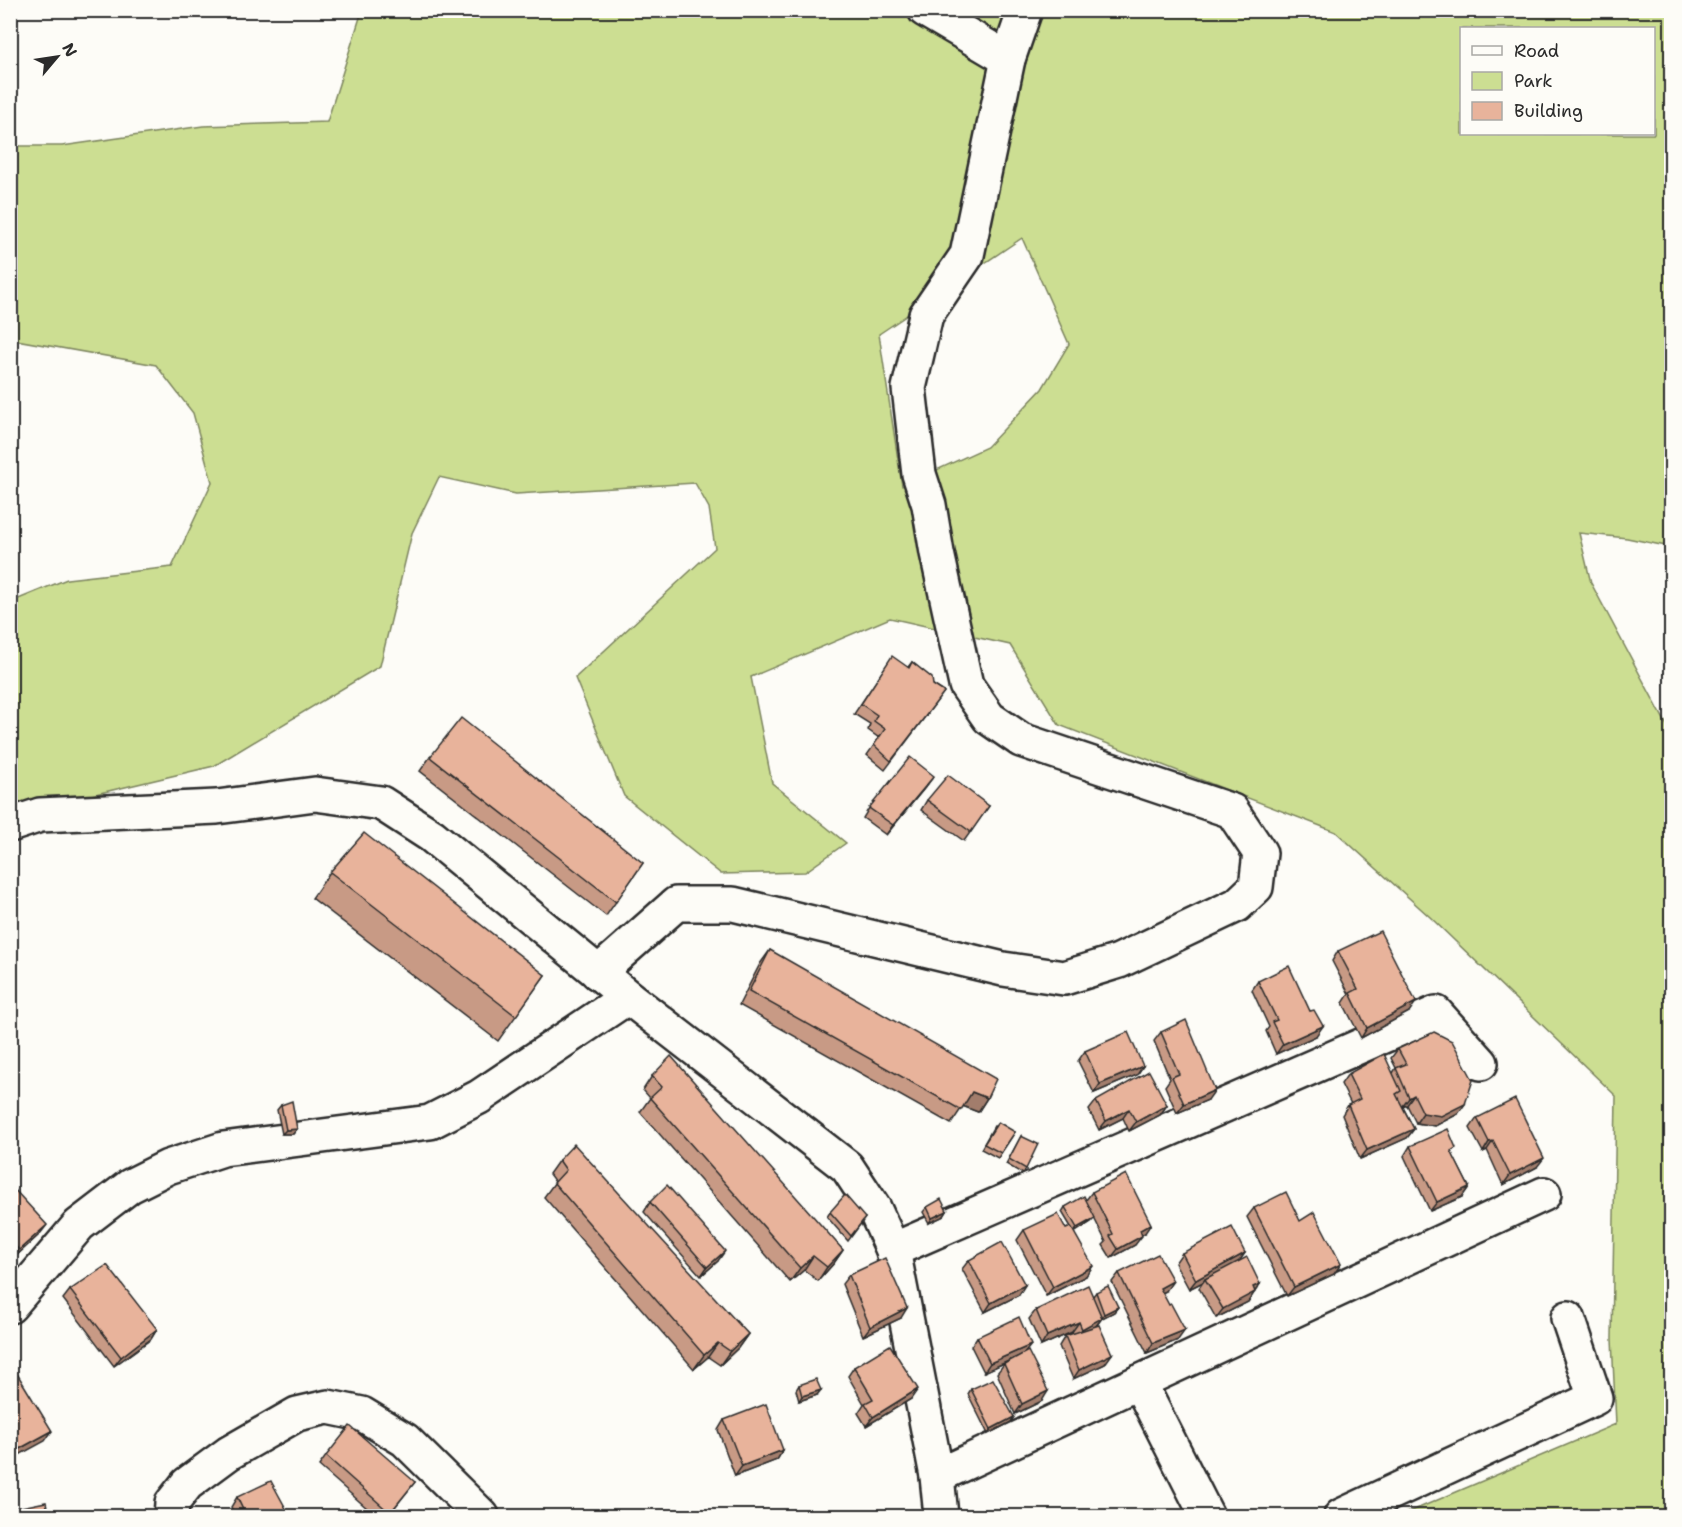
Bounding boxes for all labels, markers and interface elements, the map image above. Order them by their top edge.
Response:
north arrow [27,27,87,87]
legend [1460,27,1655,135]
text: N [57,39,82,61]
text: Road [1514,39,1559,63]
text: Park [1514,69,1553,93]
text: Building [1514,99,1583,123]

